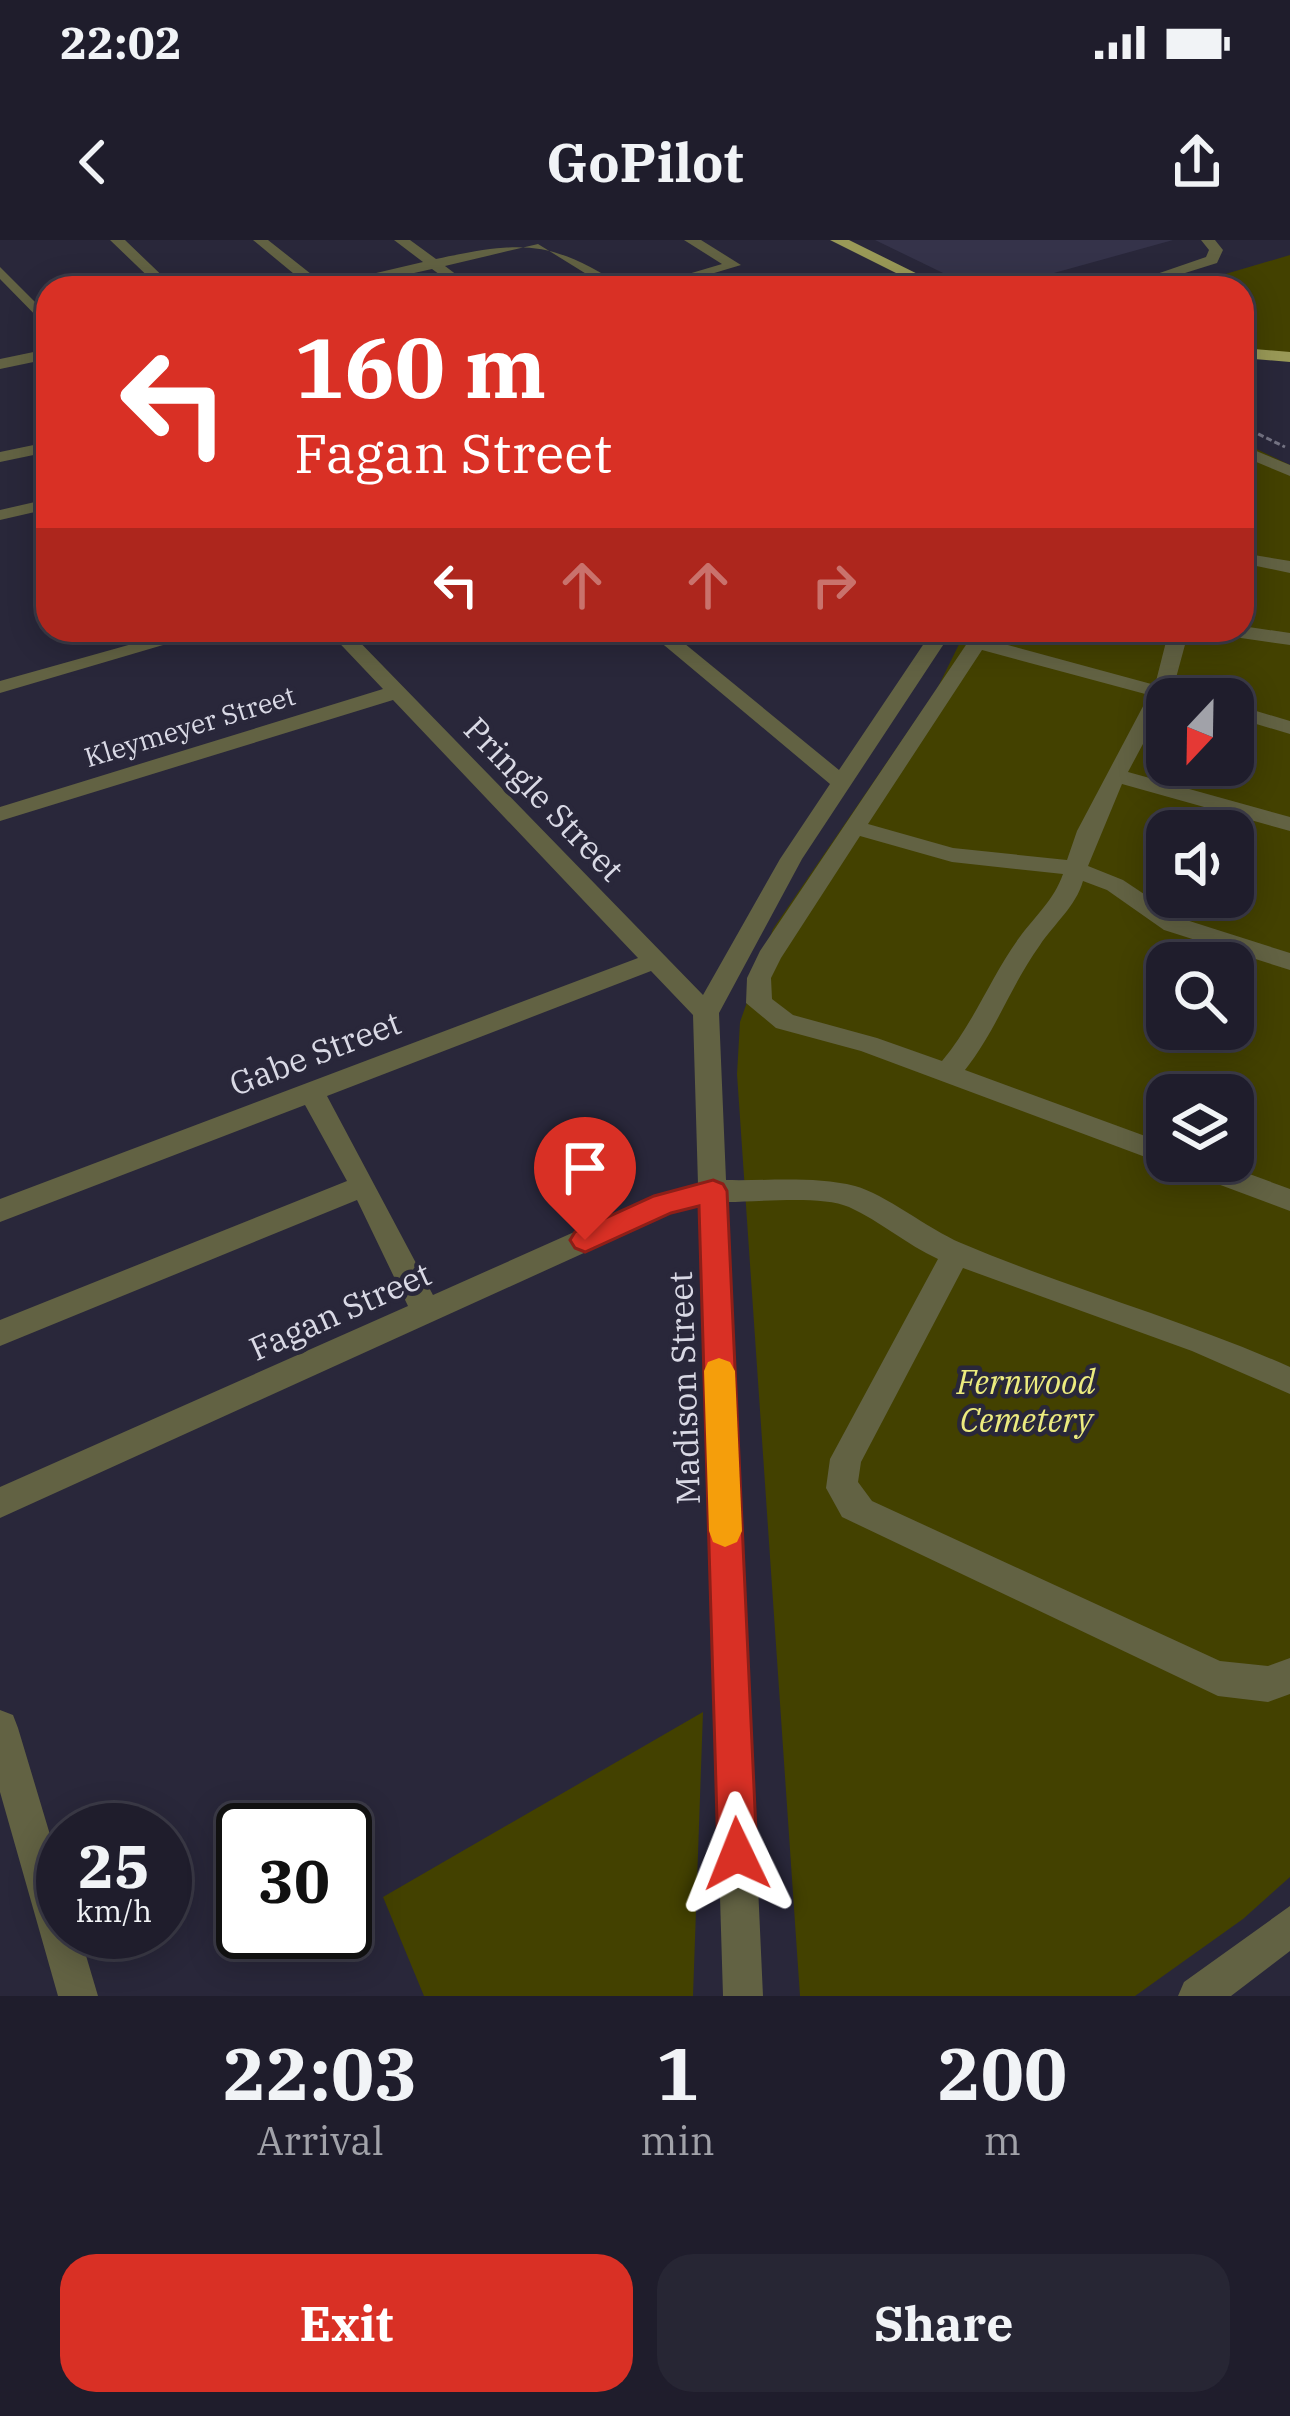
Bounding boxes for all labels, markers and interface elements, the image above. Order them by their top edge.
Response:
text: 22:02 [60,13,182,71]
text: GoPilot [546,127,744,197]
icon: back [60,129,126,195]
icon: share [1164,129,1230,195]
text: 160 m [294,312,546,421]
icon: left [96,324,252,480]
text: Fagan Street [294,418,612,488]
icon: left [423,552,489,618]
icon: ahead [549,552,615,618]
icon: ahead [675,552,741,618]
icon: right [801,552,867,618]
street label: Kleymeyer Street [80,677,299,774]
north arrow [1146,678,1254,786]
map controls [1146,678,1254,1182]
street label: Pringle Street [455,707,634,890]
button: sound [1146,810,1254,918]
button: search [1146,942,1254,1050]
street label: Gabe Street [223,1000,407,1105]
button: layers [1146,1074,1254,1182]
pin [534,1117,636,1240]
icon: arrive [552,1135,618,1201]
street label: Fagan Street [242,1251,437,1370]
street label: Madison Street [658,1271,709,1505]
park label: Fernwood Cemetery [956,1360,1096,1441]
position arrow [674,1791,800,1917]
speed limit sign: 30 [216,1803,372,1959]
text: 25 [78,1826,150,1905]
text: km/h [76,1891,152,1930]
text: 22:03 [223,2026,417,2120]
text: 1 [656,2026,699,2120]
text: 200 [938,2026,1067,2120]
text: Arrival [257,2115,384,2166]
text: min [640,2115,715,2166]
text: m [984,2115,1021,2166]
button: Exit [60,2254,633,2392]
button: Share [657,2254,1230,2392]

